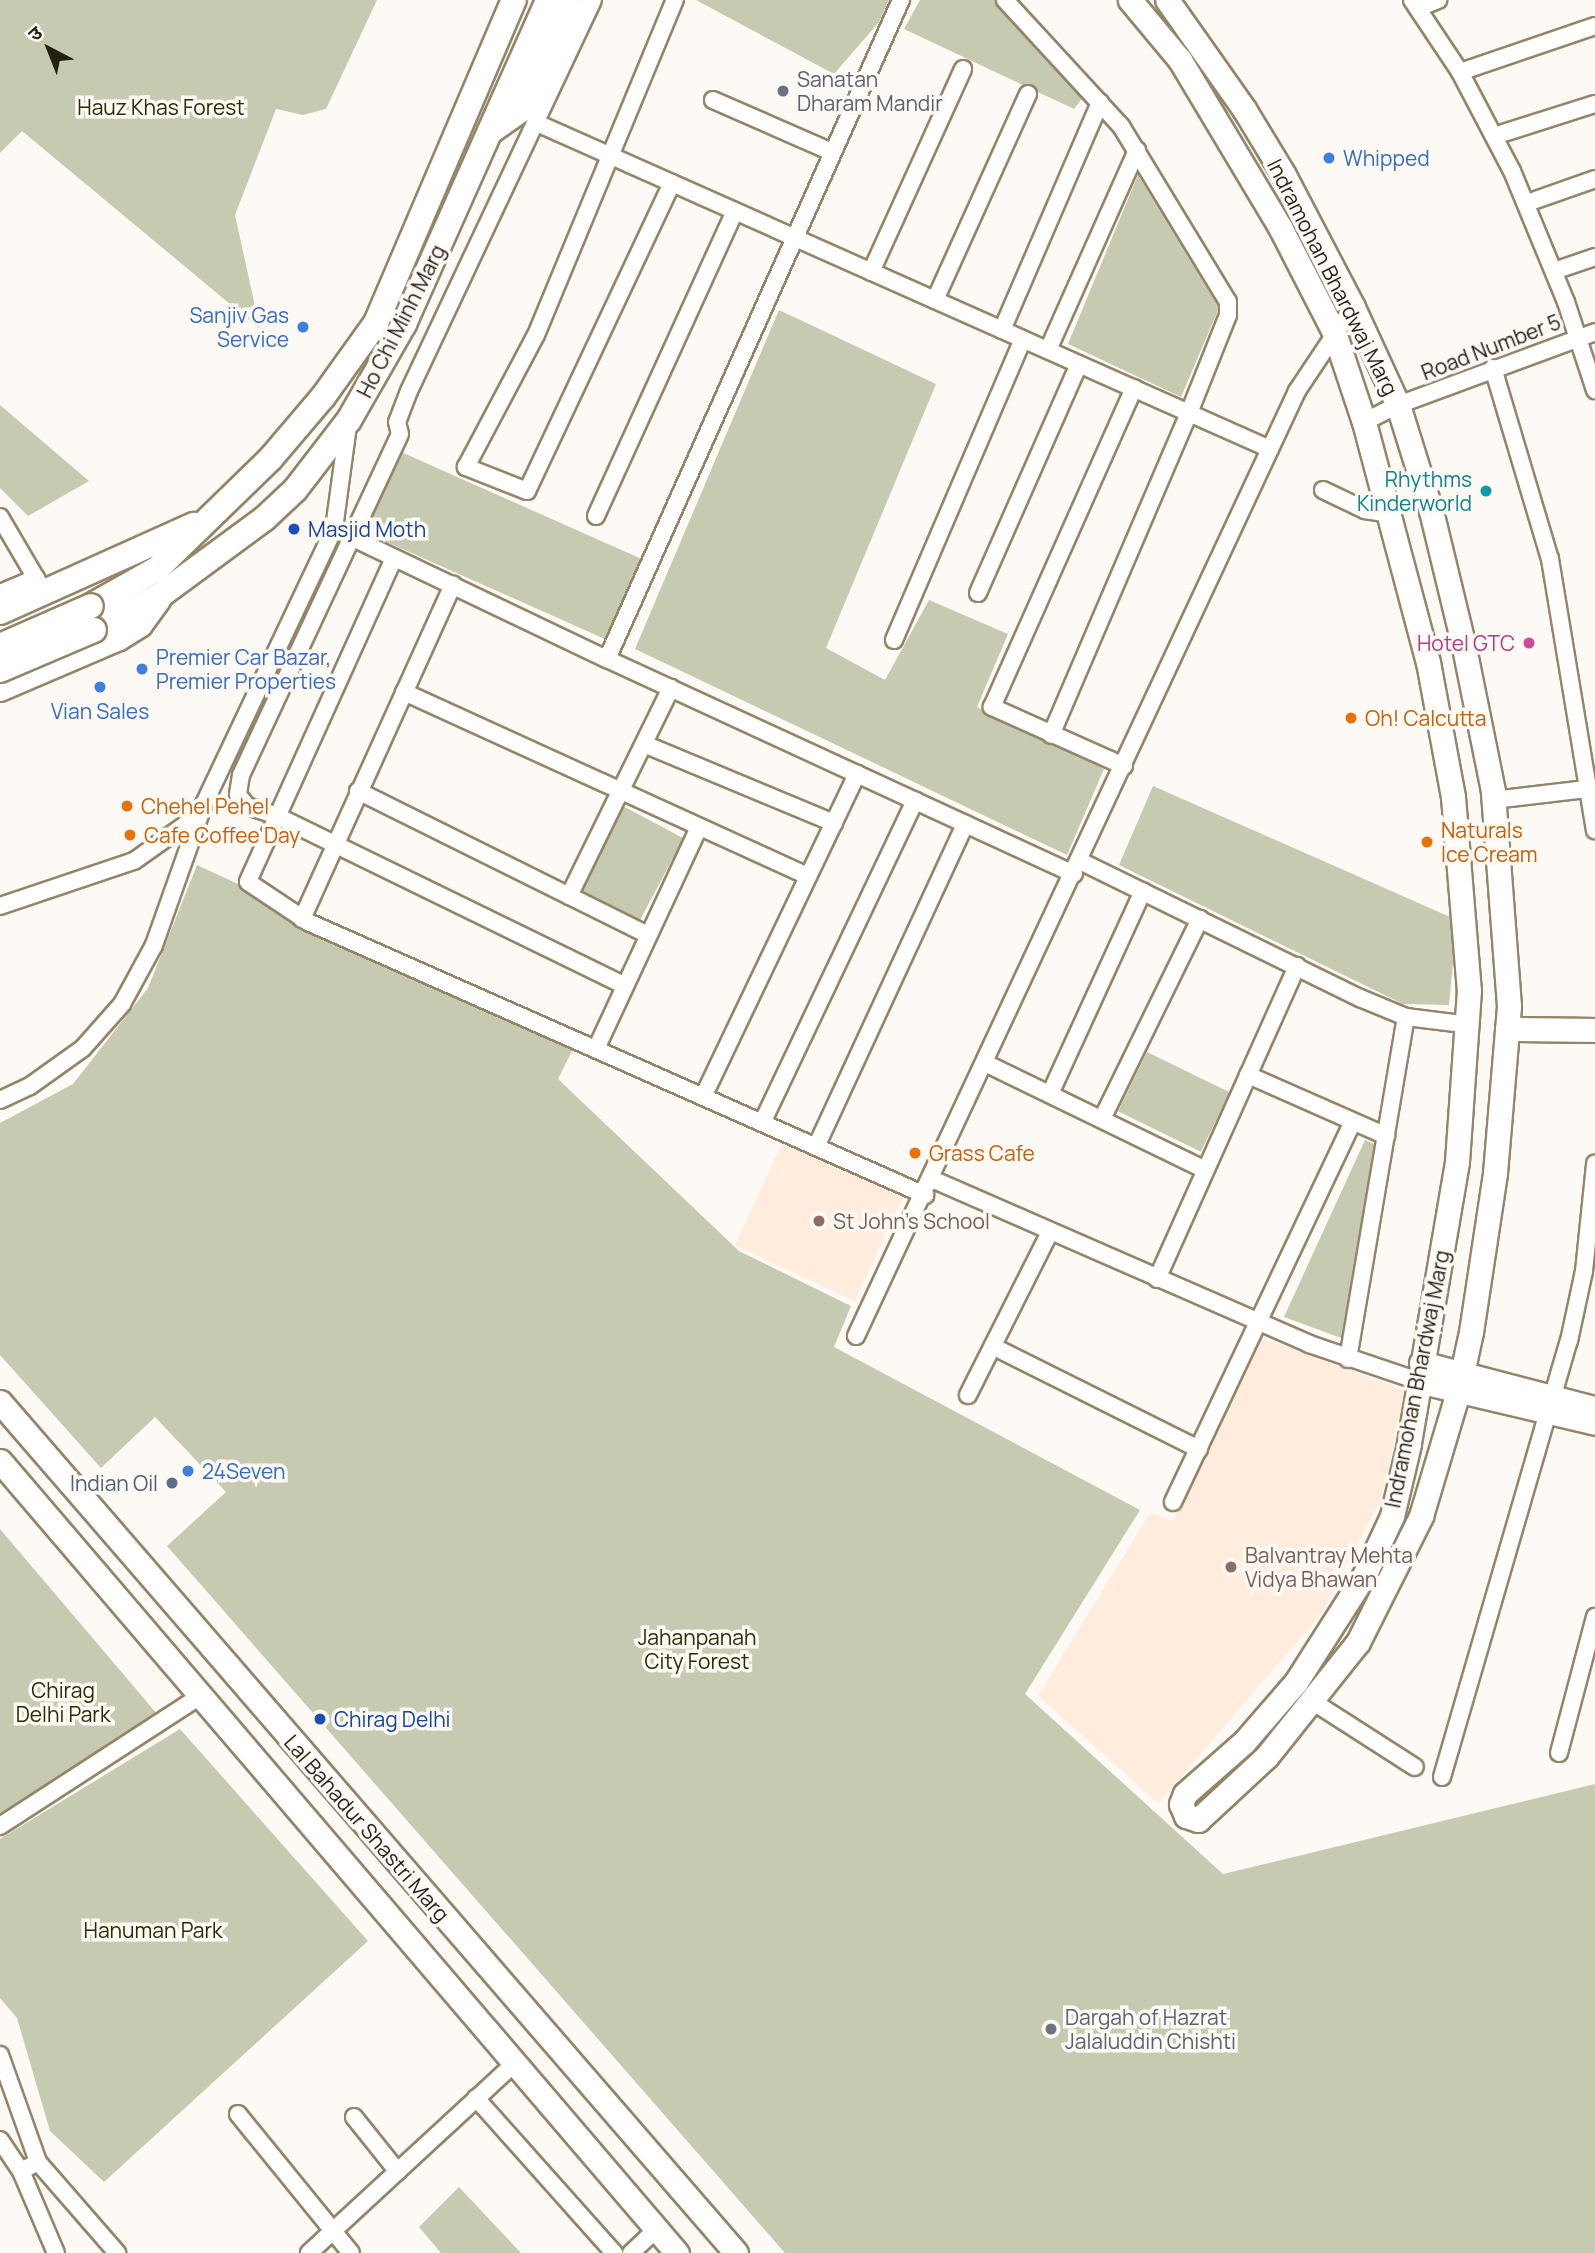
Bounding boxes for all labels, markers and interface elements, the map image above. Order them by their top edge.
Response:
north arrow [14,14,84,84]
text: उ [22,20,48,47]
place label: Sanatan Dharam Mandir [797,66,943,116]
marker: Sanatan Dharam Mandir [775,83,791,99]
park label: Hauz Khas Forest [77,94,245,120]
place label: Whipped [1343,145,1430,171]
marker: Whipped [1321,150,1337,166]
street label: Indramohan Bhardwaj Marg [1262,155,1404,399]
street label: Ho Chi Minh Marg [352,240,450,402]
place label: Sanjiv Gas Service [189,302,289,352]
street label: Road Number 5 [1418,309,1564,385]
marker: Sanjiv Gas Service [295,319,311,335]
place label: Rhythms Kinderworld [1357,466,1472,516]
marker: Rhythms Kinderworld [1478,483,1494,499]
place label: Masjid Moth [308,516,426,542]
marker: Masjid Moth [286,521,302,537]
place label: Hotel GTC [1417,630,1515,656]
marker: Hotel GTC [1521,635,1537,651]
place label: Premier Car Bazar, Premier Properties [156,644,336,694]
marker: Premier Car Bazar, Premier Properties [134,661,150,677]
marker: Vian Sales [92,679,108,695]
place label: Vian Sales [51,698,149,724]
place label: Oh! Calcutta [1365,705,1486,731]
marker: Oh! Calcutta [1343,710,1359,726]
place label: Chehel Pehel [141,793,269,819]
marker: Chehel Pehel [119,798,135,814]
place label: Naturals Ice Cream [1441,817,1538,867]
place label: Cafe Coffee Day [144,822,300,848]
marker: Cafe Coffee Day [122,827,138,843]
marker: Naturals Ice Cream [1419,834,1435,850]
place label: Grass Cafe [929,1140,1035,1166]
marker: Grass Cafe [907,1145,923,1161]
place label: St John's School [833,1208,990,1234]
marker: St John's School [811,1213,827,1229]
street label: Indramohan Bhardwaj Marg [1380,1248,1454,1510]
place label: 24Seven [202,1458,285,1484]
marker: 24Seven [180,1463,196,1479]
place label: Indian Oil [70,1470,158,1496]
marker: Indian Oil [164,1475,180,1491]
place label: Balvantray Mehta Vidya Bhawan [1245,1542,1413,1592]
marker: Balvantray Mehta Vidya Bhawan [1223,1559,1239,1575]
park label: Jahanpanah City Forest [638,1624,756,1674]
park label: Chirag Delhi Park [16,1677,110,1727]
place label: Chirag Delhi [334,1706,451,1732]
marker: Chirag Delhi [312,1711,328,1727]
street label: Lal Bahadur Shastri Marg [279,1730,455,1926]
park label: Hanuman Park [84,1917,222,1943]
place label: Dargah of Hazrat Jalaluddin Chishti [1065,2004,1236,2054]
marker: Dargah of Hazrat Jalaluddin Chishti [1043,2021,1059,2037]

